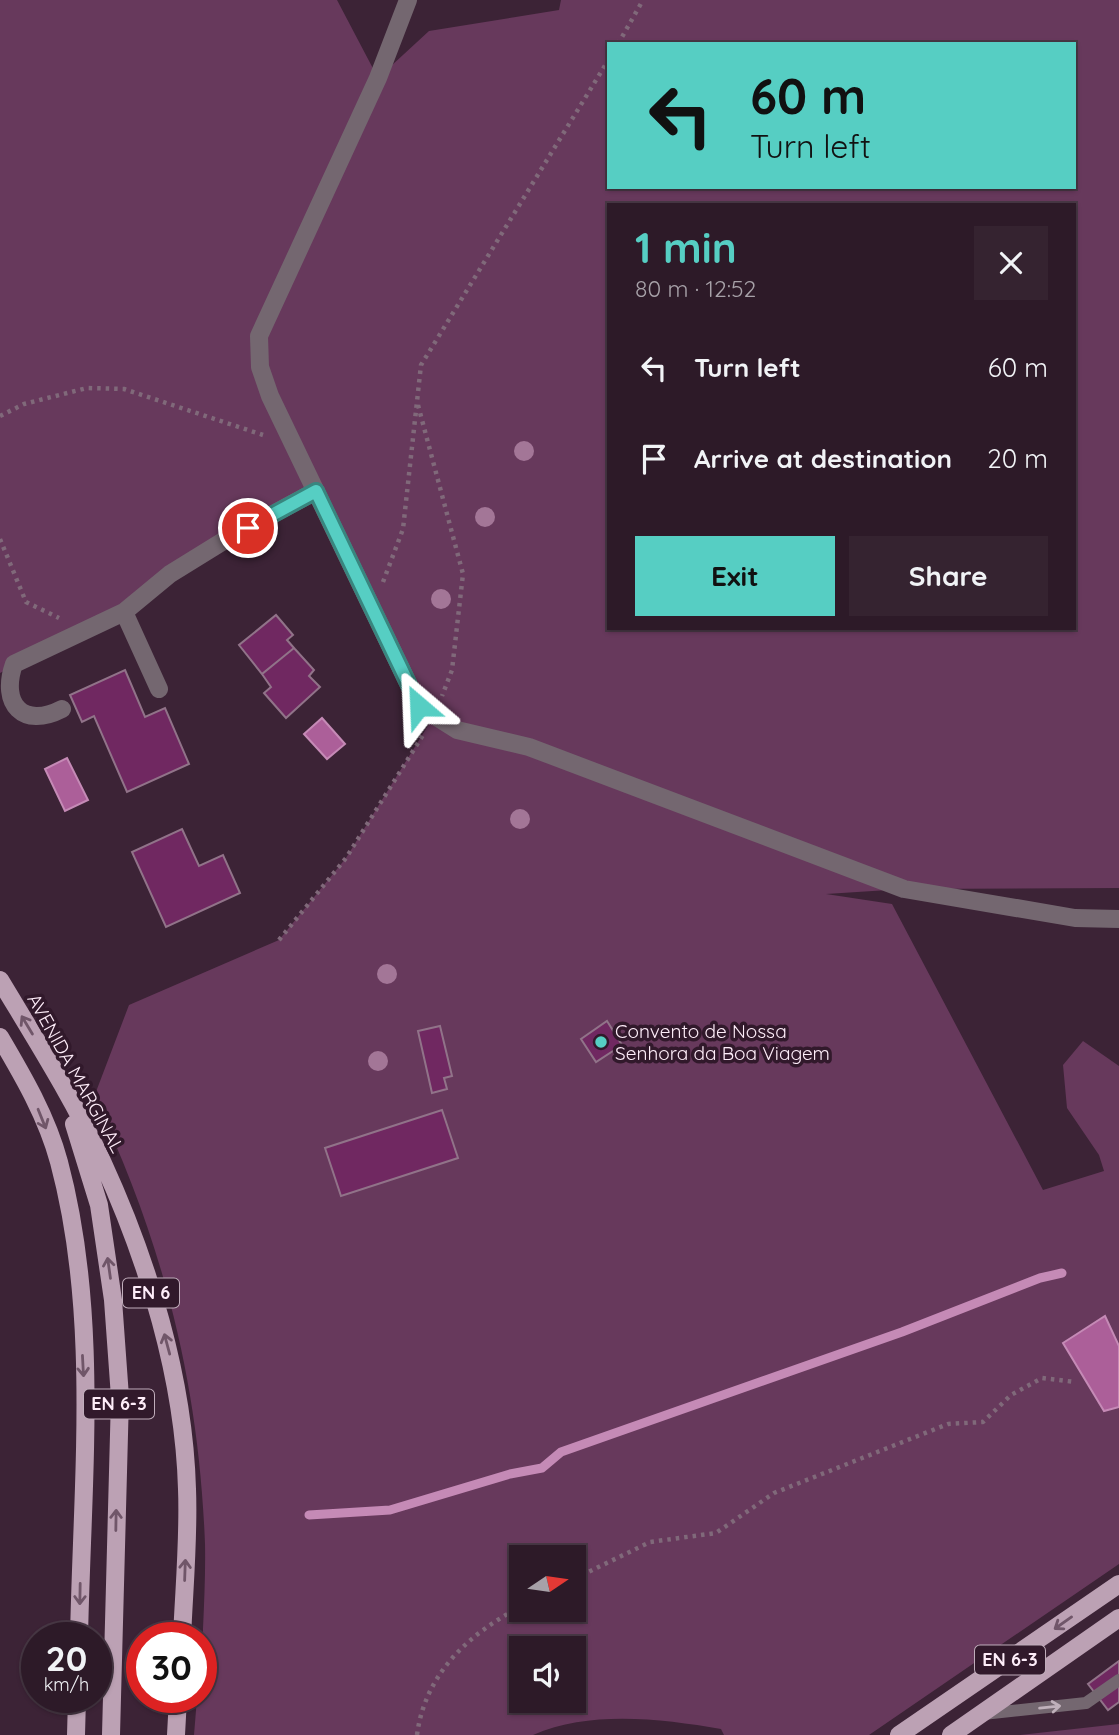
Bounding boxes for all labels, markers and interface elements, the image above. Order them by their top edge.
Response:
text: 60 m [750,65,866,126]
icon: left [635,70,726,161]
text: Turn left [750,126,871,166]
text: 1 min [635,221,737,274]
button: close [974,226,1048,300]
text: 80 m · 12:52 [635,274,756,303]
icon: left [635,349,673,387]
text: Turn left [694,351,801,384]
text: 60 m [988,351,1048,384]
icon: arrive [635,440,673,478]
text: Arrive at destination [694,442,952,475]
text: 20 m [987,442,1048,475]
pin [218,498,278,558]
icon: arrive [229,509,267,547]
button: Exit [635,536,835,616]
button: Share [849,536,1048,616]
position arrow [382,669,456,743]
street label: AVENIDA MARGINAL [22,989,130,1157]
one-way arrow [19,1015,33,1035]
place label: Convento de Nossa Senhora da Boa Viagem [615,1019,830,1065]
marker: Convento de Nossa Senhora da Boa Viagem [593,1034,609,1050]
one-way arrow [37,1108,50,1130]
one-way arrow [102,1258,115,1280]
road number: EN 6 [123,1278,179,1308]
one-way arrow [160,1333,173,1356]
one-way arrow [77,1354,90,1377]
road number: EN 6-3 [84,1390,154,1419]
one-way arrow [109,1509,123,1532]
north arrow [509,1545,586,1622]
map controls [509,1545,586,1713]
one-way arrow [178,1559,191,1582]
one-way arrow [73,1582,86,1605]
one-way arrow [1054,1616,1073,1630]
speed limit sign: 30 [126,1622,217,1713]
text: 20 [46,1636,87,1680]
button: sound [509,1636,586,1713]
road number: EN 6-3 [975,1646,1045,1674]
text: km/h [44,1673,89,1696]
one-way arrow [1038,1700,1061,1713]

